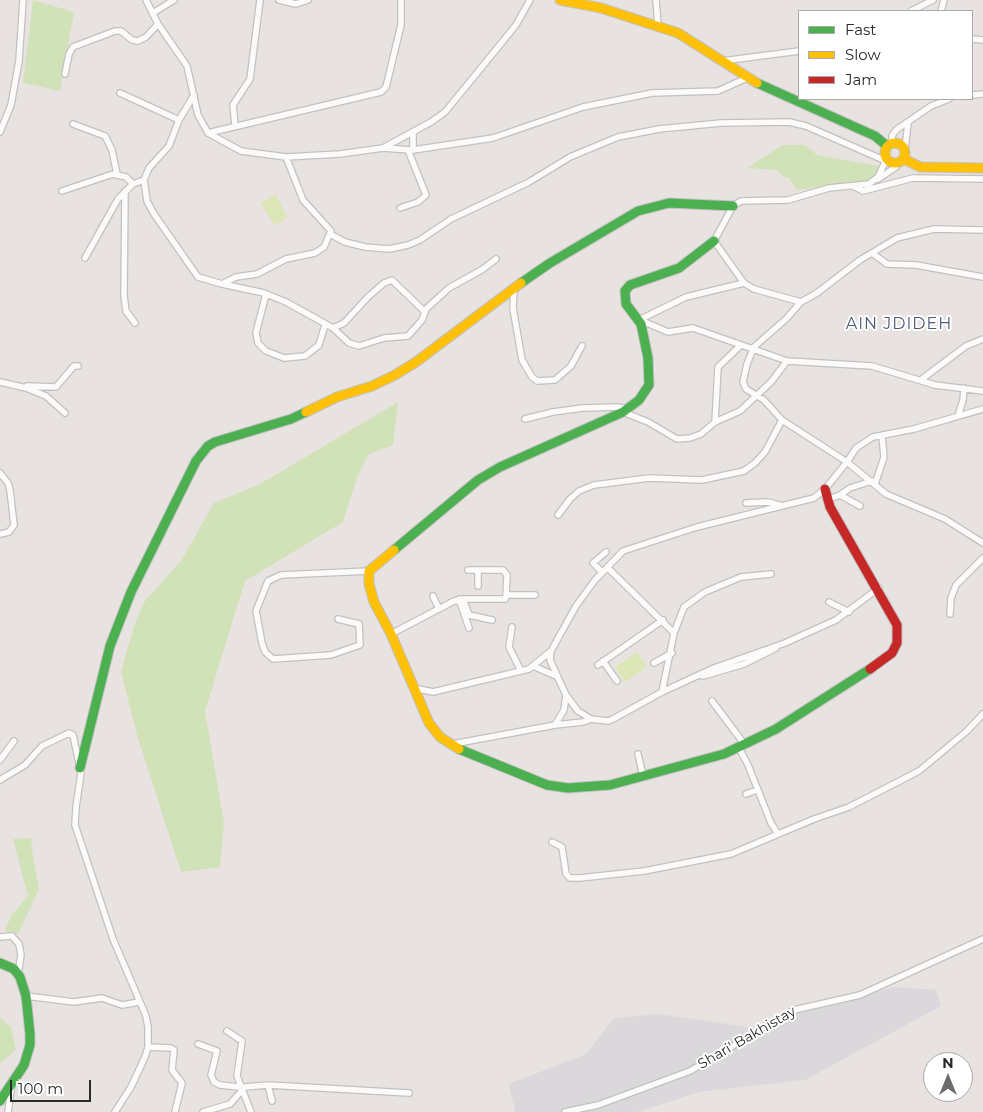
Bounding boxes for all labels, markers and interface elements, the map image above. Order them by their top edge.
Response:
legend [798,10,973,100]
text: Fast [845,20,876,39]
text: Slow [845,45,881,64]
text: Jam [845,70,877,89]
district label: AIN JDIDEH [845,314,953,334]
street label: Shari' Bakhistay [695,1003,799,1073]
north arrow [923,1052,973,1102]
text: N [942,1054,954,1072]
scale bar [12,1070,94,1102]
text: 100 m [18,1079,63,1098]

